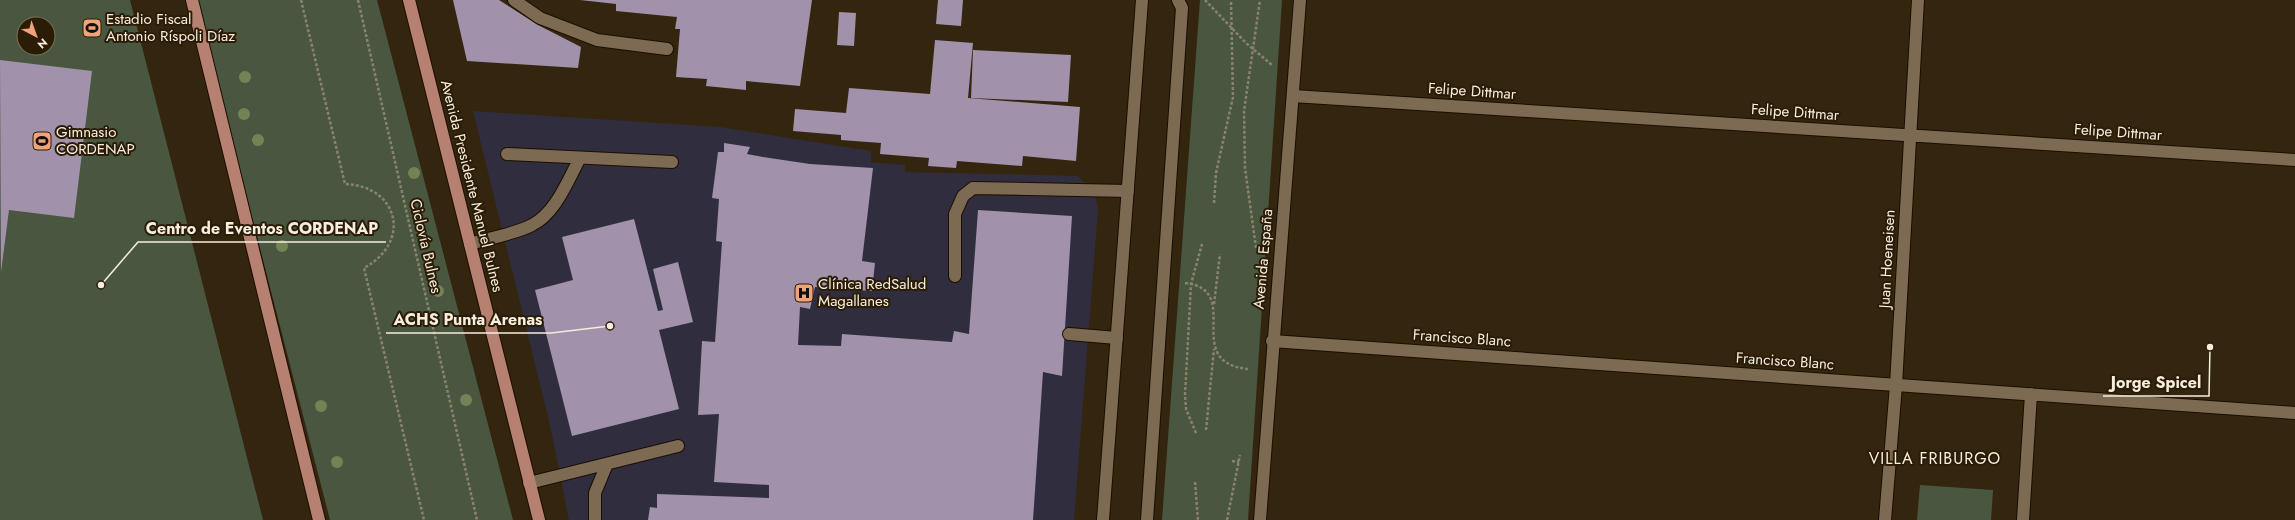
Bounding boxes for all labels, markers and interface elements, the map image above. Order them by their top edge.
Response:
place label: Estadio Fiscal Antonio Ríspoli Díaz [106,8,235,47]
north arrow [16,16,56,56]
sports icon: Estadio Fiscal Antonio Ríspoli Díaz [81,17,103,39]
text: N [34,35,51,52]
street label: Felipe Dittmar [1427,77,1518,105]
street label: Avenida Presidente Manuel Bulnes [435,78,509,294]
street label: Felipe Dittmar [1750,98,1841,126]
street label: Felipe Dittmar [2073,118,2164,146]
place label: Gimnasio CORDENAP [56,121,135,160]
sports icon: Gimnasio CORDENAP [31,130,53,152]
street label: Ciclovía Bulnes [404,197,448,295]
street label: Avenida España [1248,208,1278,310]
street label: Juan Hoeneisen [1873,209,1901,311]
callout: Centro de Eventos CORDENAP [138,214,386,242]
text: Centro de Eventos CORDENAP [146,217,378,240]
place label: Clínica RedSalud Magallanes [818,273,926,312]
hospital icon: Clínica RedSalud Magallanes [793,282,815,304]
callout: ACHS Punta Arenas [386,305,551,333]
text: ACHS Punta Arenas [393,308,542,331]
street label: Francisco Blanc [1412,324,1512,352]
street label: Francisco Blanc [1735,347,1835,375]
callout: Jorge Spicel [2103,368,2209,396]
text: Jorge Spicel [2108,371,2201,394]
district label: VILLA FRIBURGO [1869,447,2001,470]

